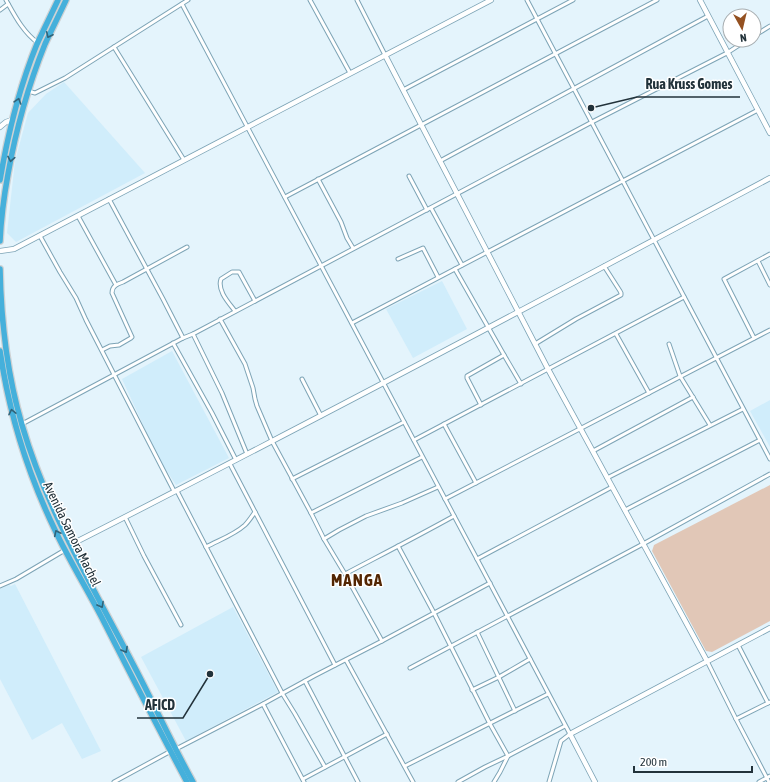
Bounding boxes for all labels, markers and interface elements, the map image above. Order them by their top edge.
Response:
north arrow [722,8,762,48]
one-way arrow [46,31,54,39]
text: N [739,32,747,44]
callout: Rua Kruss Gomes [637,71,740,97]
text: Rua Kruss Gomes [645,76,733,92]
one-way arrow [13,97,22,104]
one-way arrow [7,156,16,162]
one-way arrow [8,408,16,415]
street label: Avenida Samora Machel [40,479,104,589]
one-way arrow [54,530,61,538]
district label: MANGA [331,570,383,590]
one-way arrow [96,601,104,608]
one-way arrow [121,646,128,653]
callout: AFICD [137,692,183,718]
text: AFICD [144,697,175,713]
scale bar [634,748,752,774]
text: 200 m [640,755,667,769]

